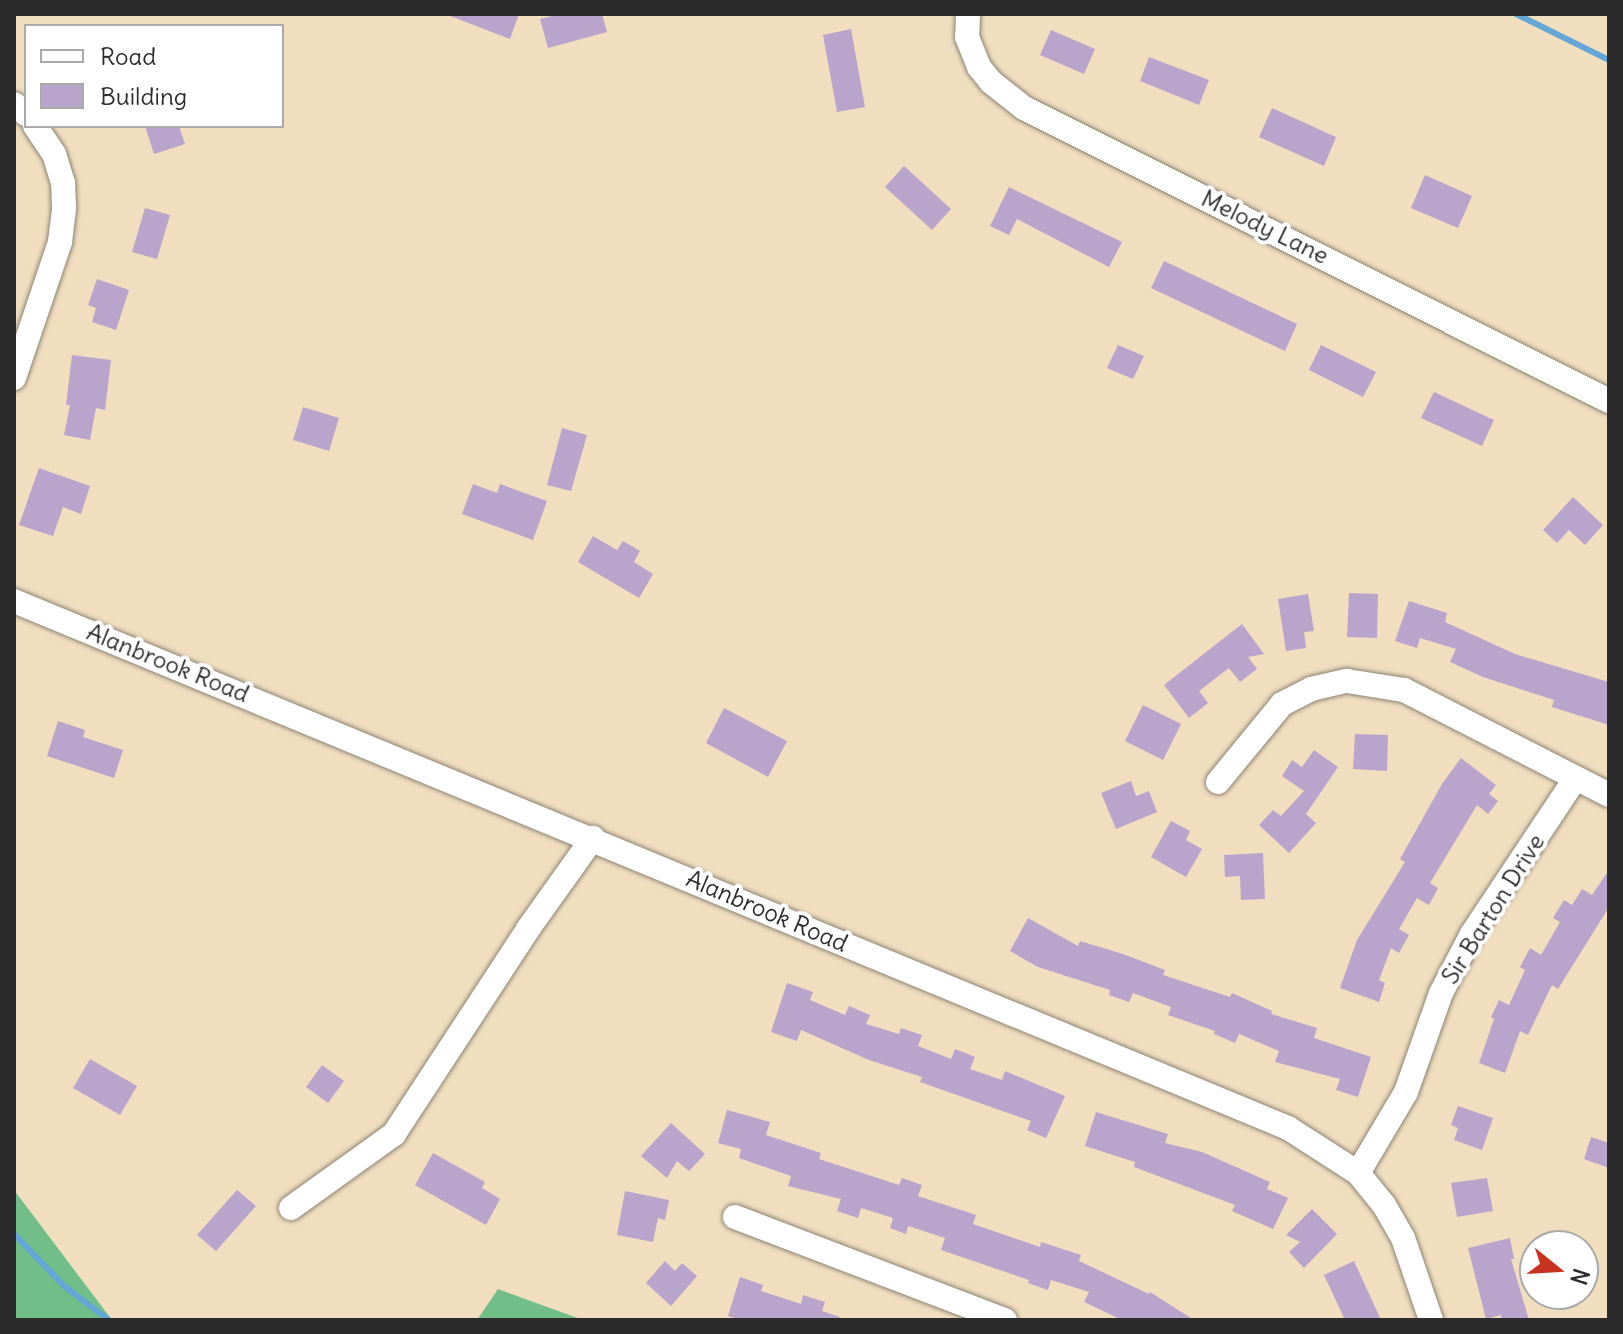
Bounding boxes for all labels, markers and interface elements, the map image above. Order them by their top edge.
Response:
legend [24,24,284,128]
text: Road [100,41,156,71]
text: Building [100,81,187,111]
street label: Melody Lane [1197,184,1333,270]
street label: Alanbrook Road [83,617,253,709]
street label: Sir Barton Drive [1435,829,1551,989]
street label: Alanbrook Road [682,864,852,958]
north arrow [1519,1230,1599,1310]
text: N [1564,1265,1596,1288]

